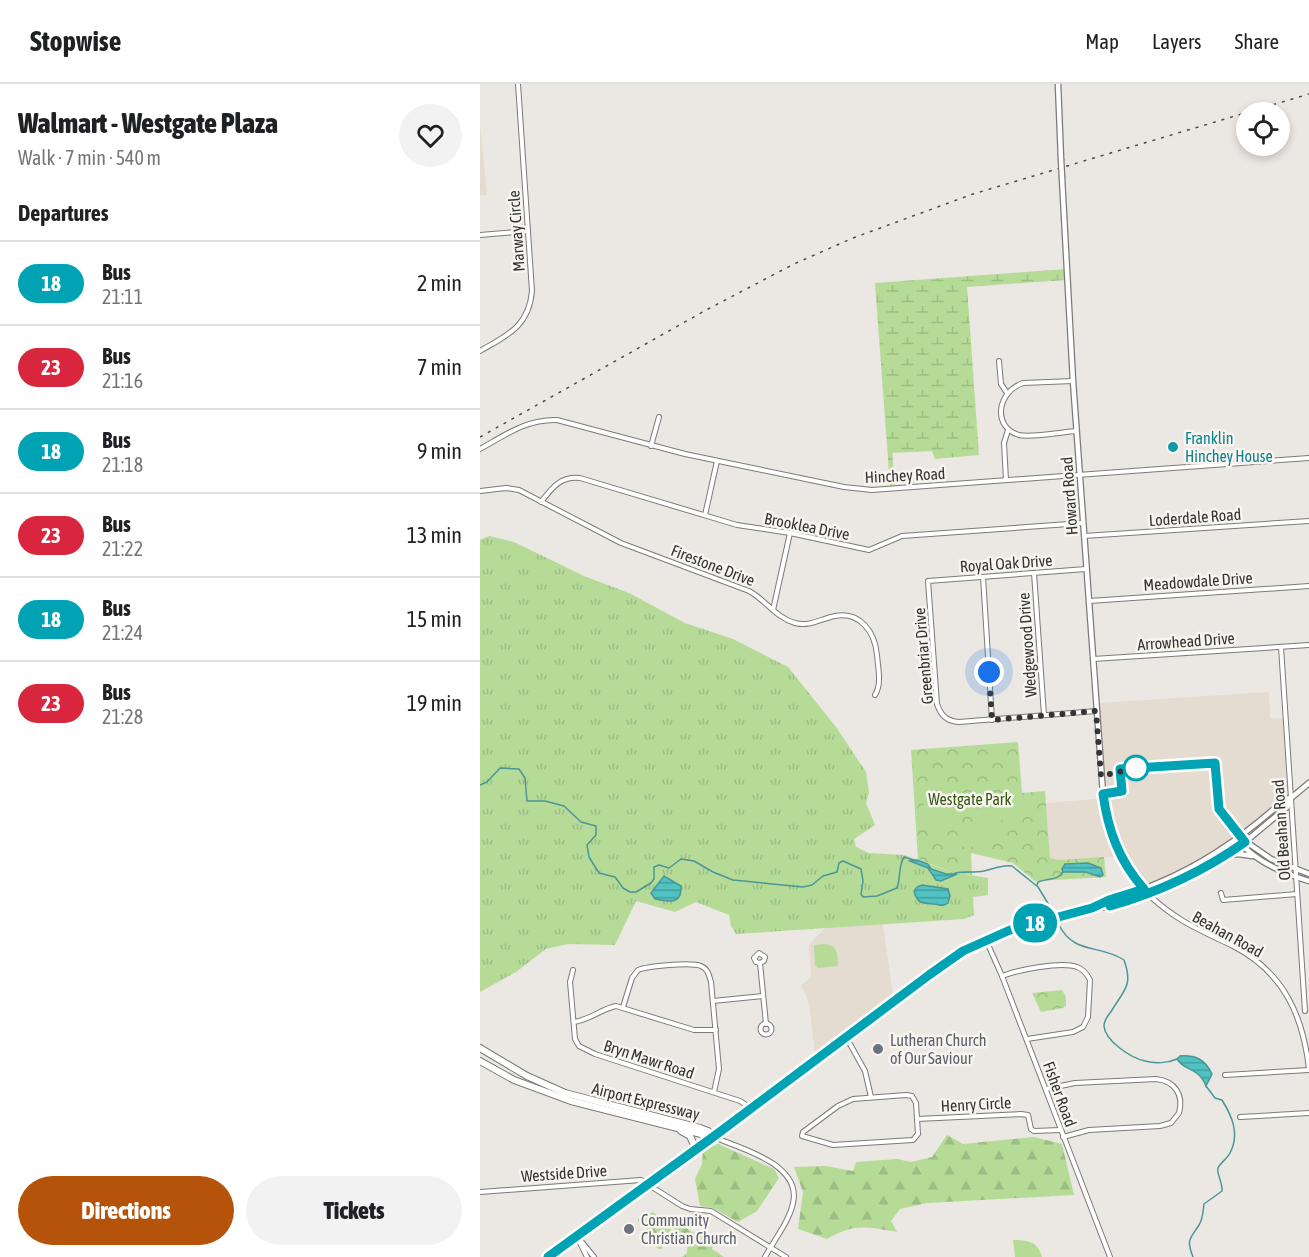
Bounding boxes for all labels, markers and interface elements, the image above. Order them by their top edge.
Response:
text: Stopwise [30,25,121,57]
text: Map [1085,29,1119,53]
text: Layers [1152,29,1202,53]
text: Share [1235,29,1279,53]
map controls [1236,102,1290,156]
button: locate [1236,102,1290,156]
button: heart [399,104,462,167]
text: Walmart - Westgate Plaza [18,107,278,139]
text: Walk · 7 min · 540 m [18,146,161,169]
street label: Marway Circle [504,190,529,272]
text: Departures [18,200,108,226]
text: Bus [102,259,131,285]
text: 2 min [417,270,462,296]
text: 18 [41,271,61,295]
text: 21:11 [102,285,143,308]
text: Bus [102,343,131,369]
text: 7 min [417,354,462,380]
text: 23 [41,355,61,379]
text: 21:16 [102,369,143,392]
text: Bus [102,427,131,453]
place label: Franklin Hinchey House [1185,429,1273,466]
text: 9 min [417,438,462,464]
text: 18 [41,439,61,463]
marker: Franklin Hinchey House [1166,440,1180,454]
text: 21:18 [102,453,143,476]
street label: Howard Road [1057,456,1081,536]
street label: Hinchey Road [864,464,946,487]
street label: Loderdale Road [1148,505,1242,529]
street label: Brooklea Drive [763,509,851,543]
text: Bus [102,511,131,537]
text: 13 min [407,522,462,548]
text: 23 [41,523,61,547]
text: 21:22 [102,537,143,560]
street label: Firestone Drive [669,541,757,589]
street label: Royal Oak Drive [959,551,1053,576]
street label: Meadowdale Drive [1143,568,1253,594]
street label: Wedgewood Drive [1014,592,1041,698]
text: Bus [102,595,131,621]
text: 15 min [407,606,462,632]
text: 18 [41,607,61,631]
street label: Greenbriar Drive [910,607,936,705]
text: 21:24 [102,621,143,644]
street label: Arrowhead Drive [1137,629,1235,653]
your location [974,657,1004,687]
text: Bus [102,679,131,705]
text: 19 min [407,690,462,716]
text: 23 [41,691,61,715]
text: 21:28 [102,705,143,728]
unlabelled marker [1123,755,1149,781]
street label: Old Beahan Road [1268,779,1294,881]
park label: Westgate Park [928,790,1012,809]
line badge: 18 [1008,904,1062,942]
street label: Beahan Road [1190,907,1266,961]
text: 18 [1025,911,1045,935]
place label: Lutheran Church of Our Saviour [890,1031,986,1067]
street label: Bryn Mawr Road [601,1036,696,1083]
marker: Lutheran Church of Our Saviour [871,1042,885,1056]
street label: Fisher Road [1040,1059,1080,1129]
street label: Airport Expressway [590,1079,702,1124]
street label: Henry Circle [940,1093,1012,1116]
street label: Westside Drive [520,1161,608,1185]
button: Directions [18,1176,234,1245]
button: Tickets [246,1176,462,1245]
place label: Community Christian Church [641,1211,737,1247]
marker: Community Christian Church [622,1222,636,1236]

